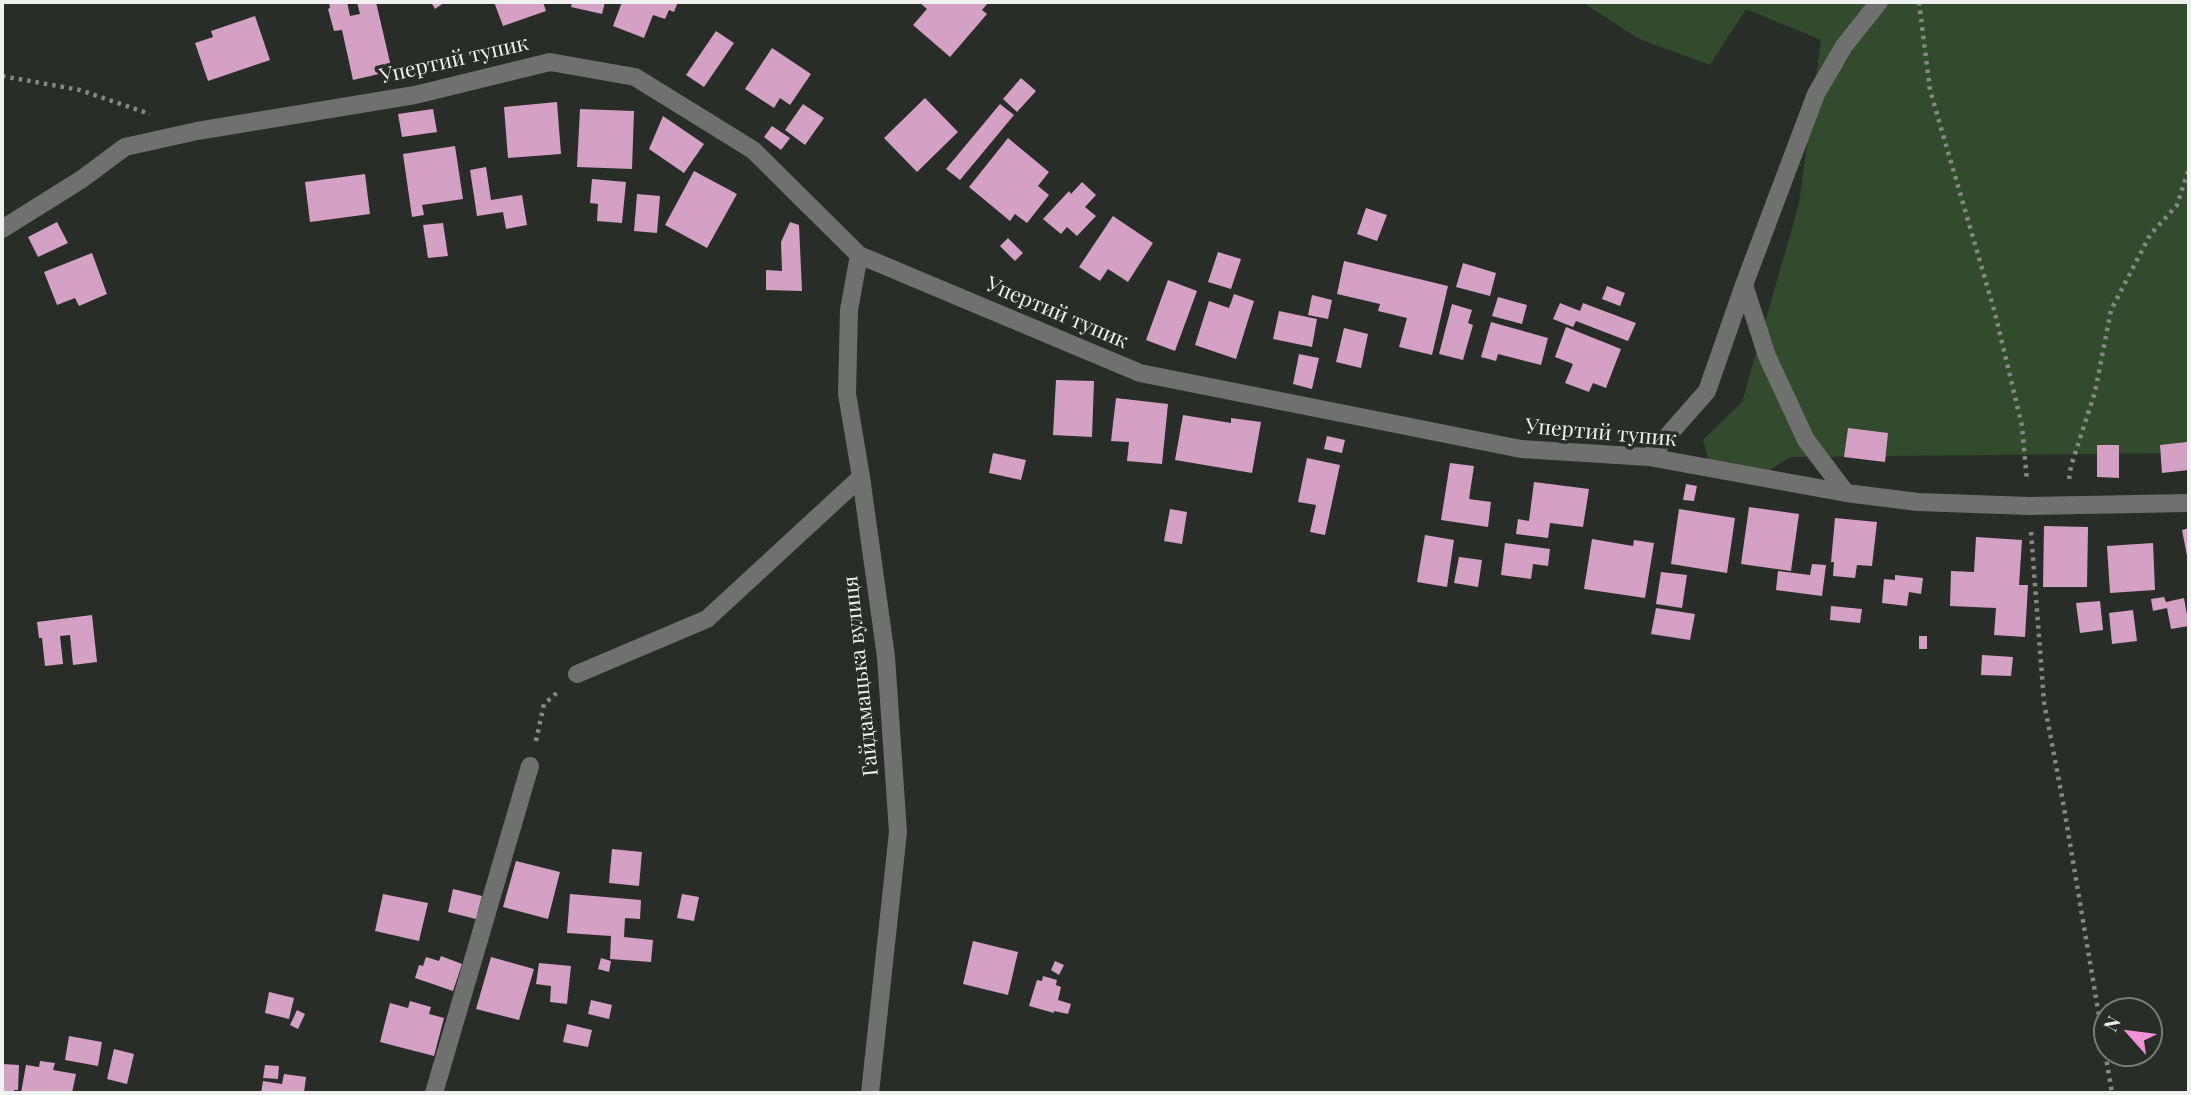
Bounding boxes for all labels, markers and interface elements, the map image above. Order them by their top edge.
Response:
street label: Упертий тупик [377,31,531,89]
street label: Упертий тупик [982,272,1132,354]
street label: Упертий тупик [1524,414,1678,452]
street label: Гайдамацька вулиця [838,575,884,777]
north arrow [2093,997,2163,1067]
text: N [2097,1011,2126,1035]

